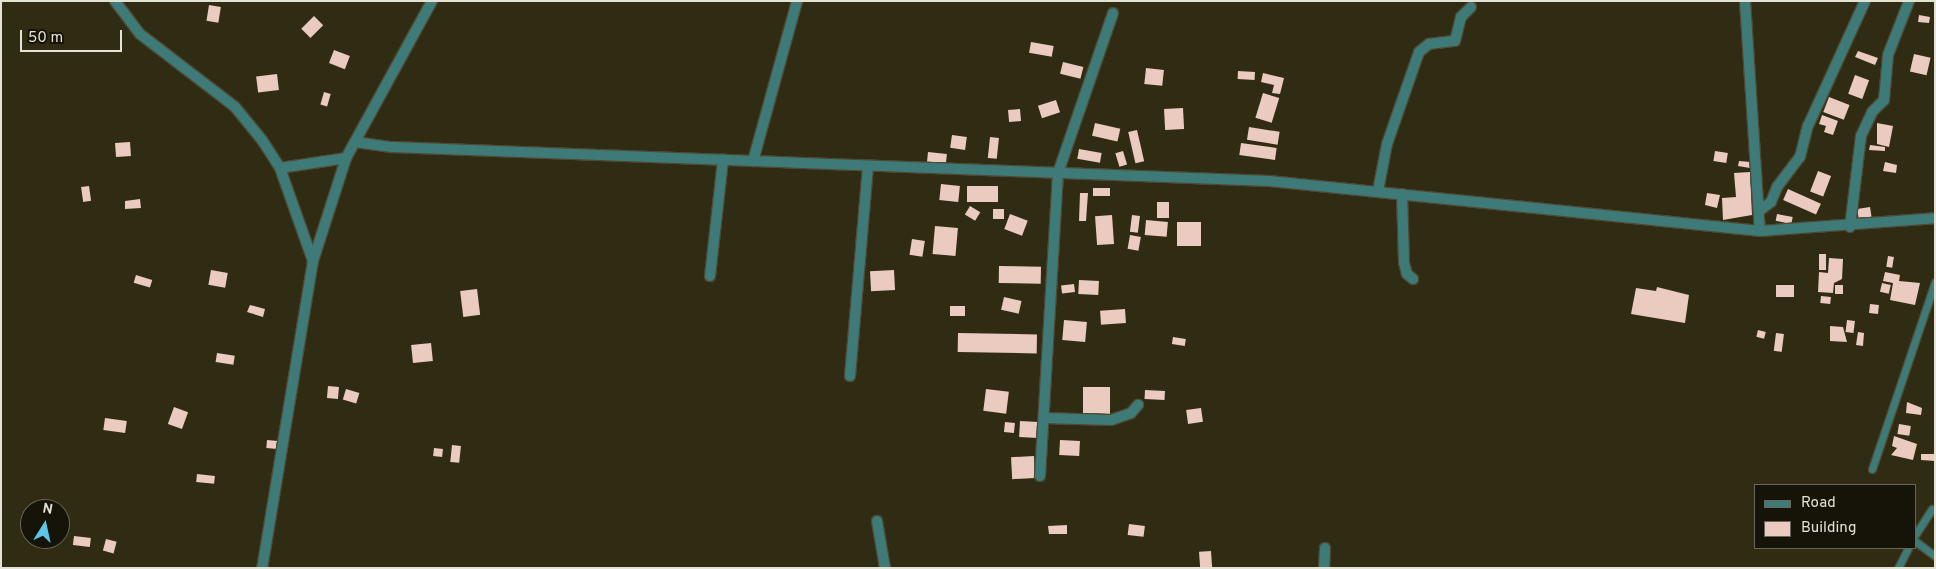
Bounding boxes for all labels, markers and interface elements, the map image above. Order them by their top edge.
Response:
scale bar [22,20,125,52]
text: 50 m [28,29,63,48]
legend [1754,484,1916,549]
text: Road [1801,494,1836,513]
north arrow [20,499,70,549]
text: N [41,500,54,519]
text: Building [1801,519,1856,538]

